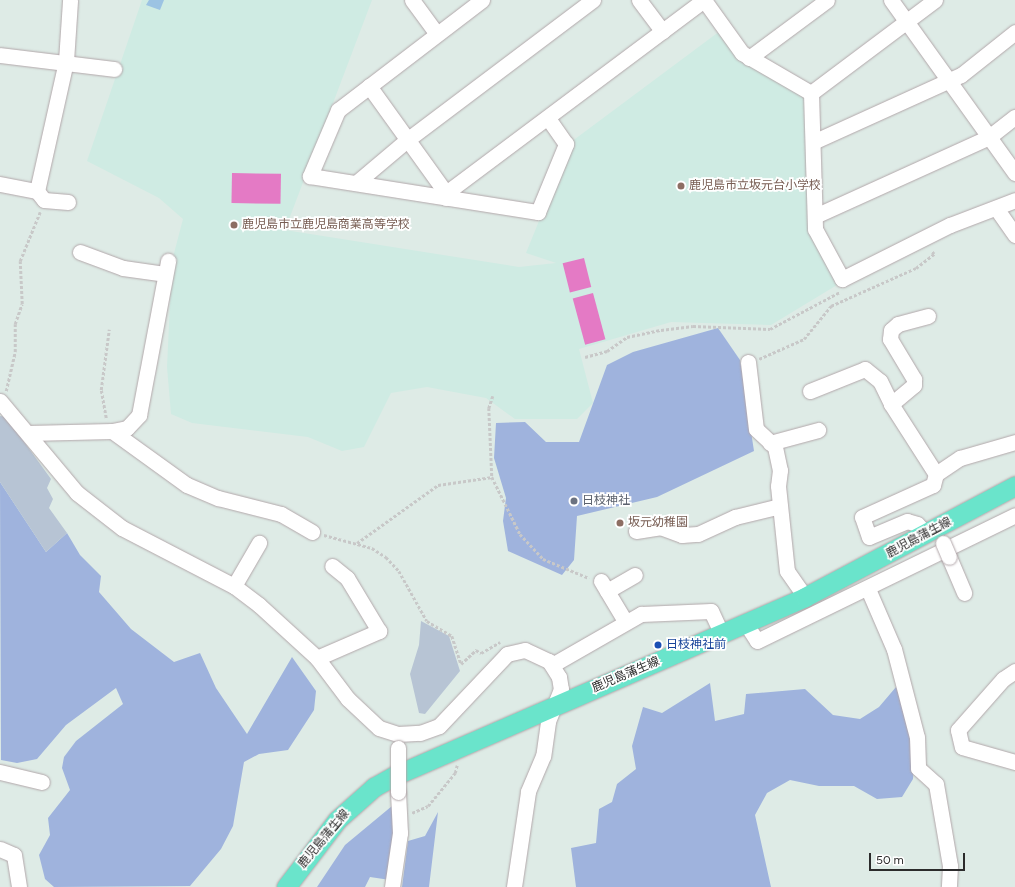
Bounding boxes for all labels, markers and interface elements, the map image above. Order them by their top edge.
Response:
place label: 鹿児島市立坂元台小学校 [689,179,821,193]
marker: 鹿児島市立坂元台小学校 [676,181,686,191]
place label: 鹿児島市立鹿児島商業高等学校 [242,218,410,232]
marker: 鹿児島市立鹿児島商業高等学校 [229,220,239,230]
place label: 日枝神社 [582,494,630,508]
marker: 日枝神社 [569,496,579,506]
street label: 鹿児島蒲生線 [884,515,954,561]
place label: 坂元幼稚園 [628,516,688,530]
marker: 坂元幼稚園 [615,518,625,528]
place label: 日枝神社前 [666,638,726,652]
marker: 日枝神社前 [653,640,663,650]
street label: 鹿児島蒲生線 [590,654,662,696]
street label: 鹿児島蒲生線 [295,807,353,871]
scale bar [871,845,967,871]
text: 50 m [876,853,904,867]

